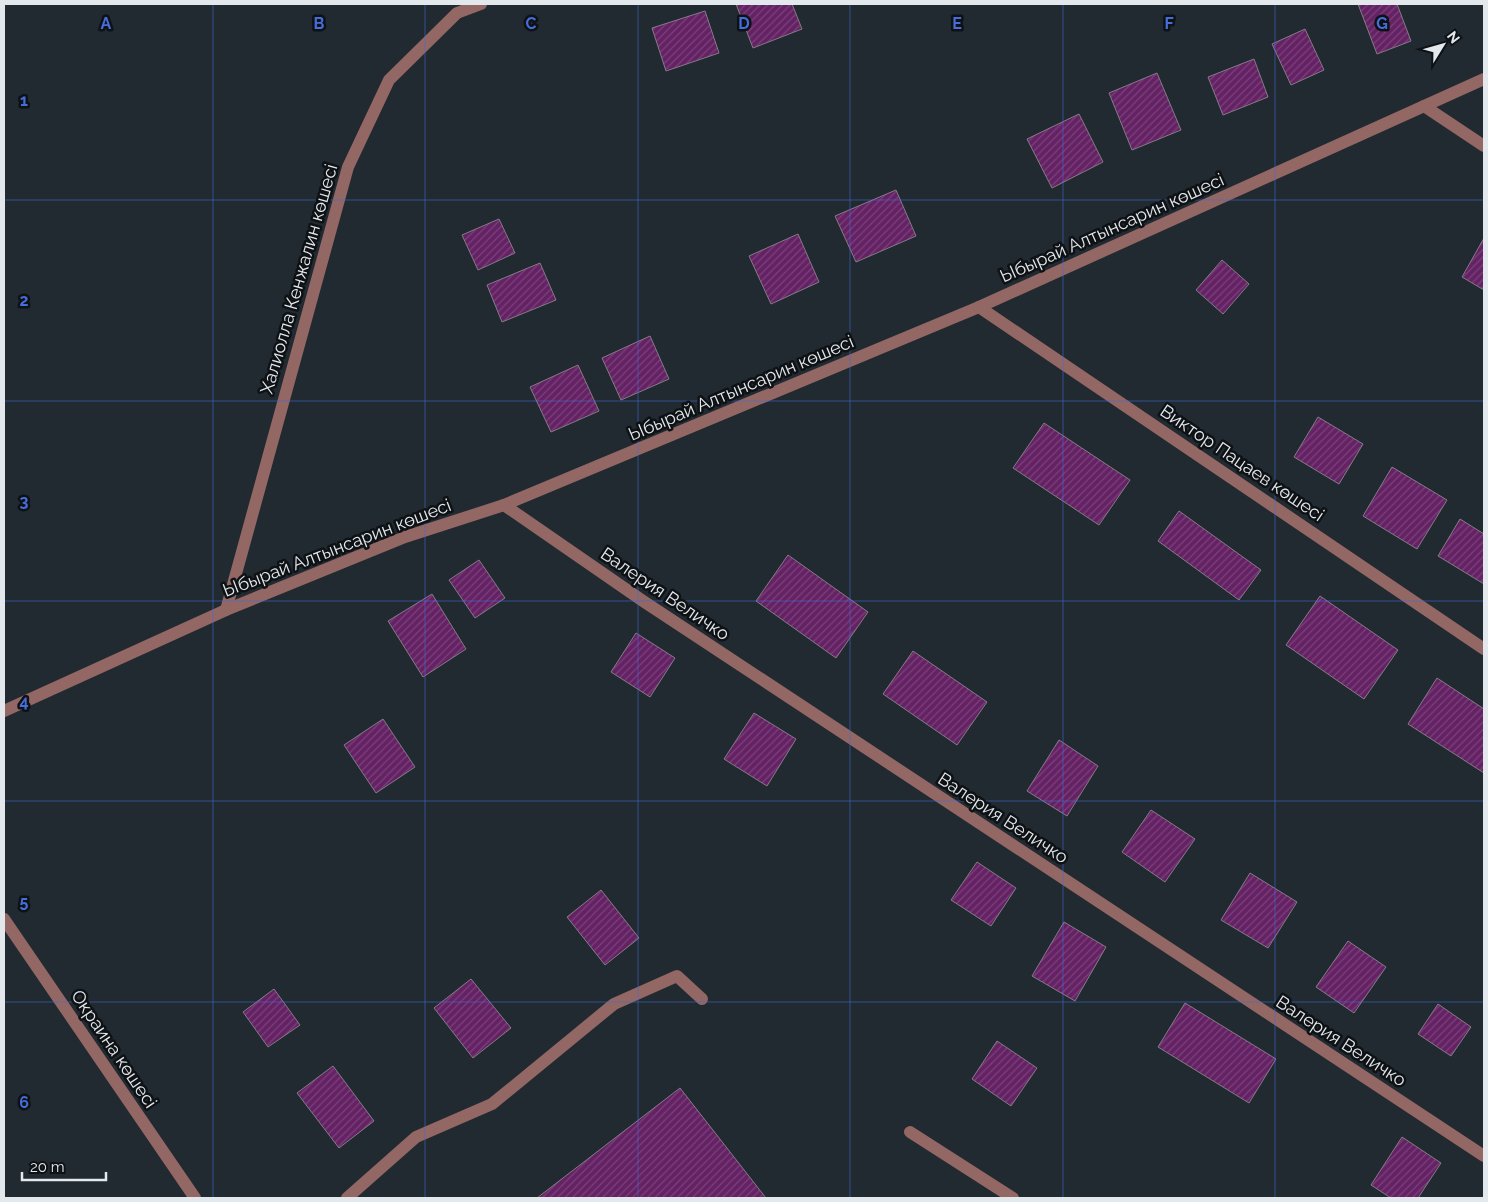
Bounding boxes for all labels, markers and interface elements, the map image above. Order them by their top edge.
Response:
text: A [101,14,112,33]
text: B [314,14,325,33]
text: C [526,14,537,33]
text: D [738,14,750,33]
text: E [952,14,962,33]
text: F [1164,14,1174,33]
text: G [1376,14,1388,33]
north arrow [1418,20,1468,70]
text: N [1444,28,1463,46]
text: 1 [20,91,28,110]
street label: Халиолла Кенжалин көшесі [256,162,341,396]
street label: Ыбырай Алтынсарин көшесі [997,169,1227,286]
text: 2 [19,291,29,310]
street label: Ыбырай Алтынсарин көшесі [625,330,857,445]
street label: Виктор Пацаев көшесі [1156,400,1328,525]
text: 3 [20,492,29,511]
street label: Ыбырай Алтынсарин көшесі [220,494,454,601]
street label: Валерия Величко [597,543,734,645]
text: 4 [19,692,29,711]
street label: Валерия Величко [934,768,1072,868]
text: 5 [20,892,29,911]
street label: Окраина көшесі [67,986,162,1112]
street label: Валерия Величко [1272,991,1410,1091]
text: 6 [19,1093,29,1112]
scale bar [22,1150,106,1182]
text: 20 m [30,1158,65,1176]

